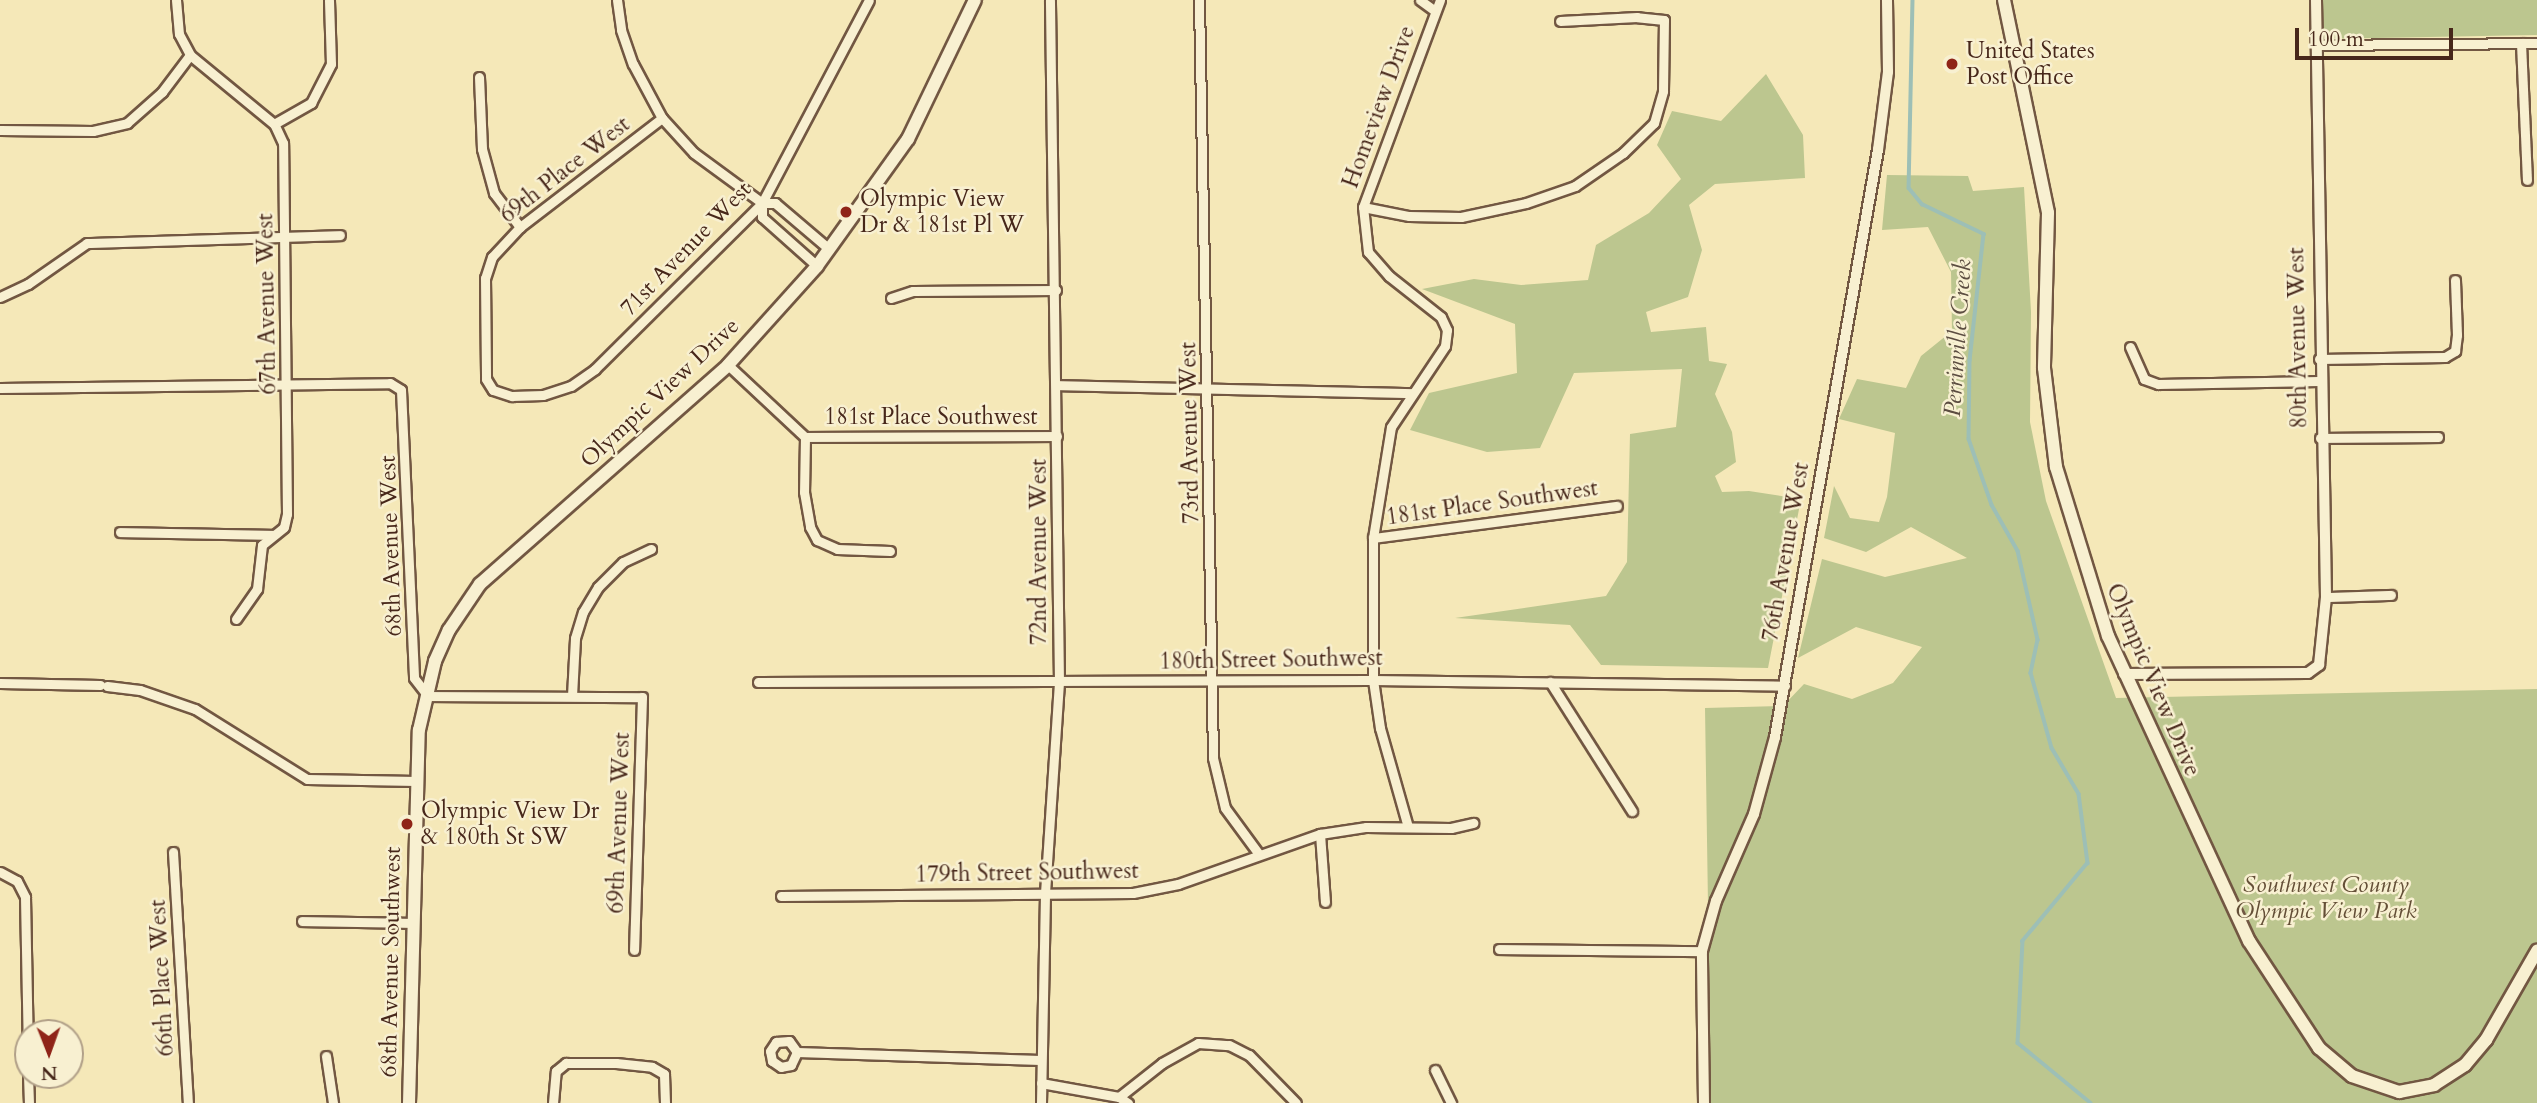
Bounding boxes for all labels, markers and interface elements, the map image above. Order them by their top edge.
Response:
scale bar [2299,14,2456,58]
street label: Homeview Drive [1337,22,1421,192]
text: 100 m [2308,25,2364,54]
place label: United States Post Office [1966,37,2095,91]
marker: United States Post Office [1944,56,1960,72]
street label: 69th Place West [495,111,635,229]
street label: 71st Avenue West [615,176,757,322]
place label: Olympic View Dr & 181st Pl W [860,185,1024,239]
marker: Olympic View Dr & 181st Pl W [838,204,854,220]
street label: 67th Avenue West [252,213,282,395]
street label: 80th Avenue West [2283,247,2313,429]
water label: Perrinville Creek [1938,258,1978,418]
street label: Olympic View Drive [575,312,745,474]
street label: 73rd Avenue West [1175,342,1205,524]
street label: 181st Place Southwest [824,403,1038,431]
street label: 68th Avenue West [374,455,408,637]
street label: 72nd Avenue West [1025,459,1053,645]
street label: 76th Avenue West [1757,460,1815,644]
street label: 181st Place Southwest [1384,474,1600,532]
street label: Olympic View Drive [2100,579,2206,781]
street label: 180th Street Southwest [1159,644,1383,676]
street label: 69th Avenue West [602,732,636,914]
place label: Olympic View Dr & 180th St SW [421,797,599,851]
marker: Olympic View Dr & 180th St SW [399,816,415,832]
street label: 68th Avenue Southwest [375,846,407,1078]
street label: 179th Street Southwest [915,857,1139,889]
park label: Southwest County Olympic View Park [2235,871,2417,925]
street label: 66th Place West [144,899,180,1057]
north arrow [14,1019,84,1089]
text: N [41,1060,58,1086]

